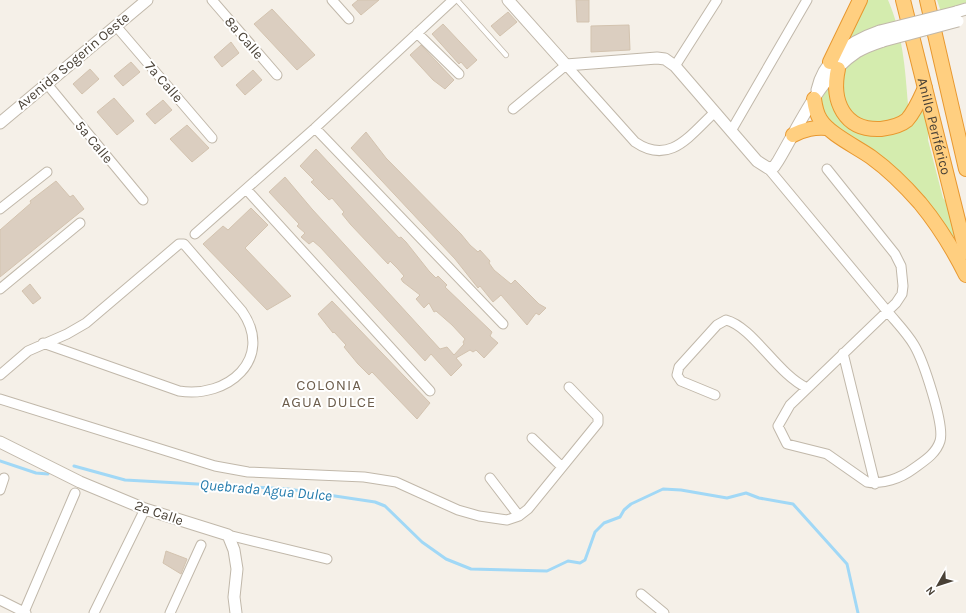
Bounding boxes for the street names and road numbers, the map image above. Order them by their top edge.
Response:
street label: Avenida Sogerin Oeste [13,9,133,113]
street label: 8a Calle [221,13,267,63]
street label: 7a Calle [142,58,186,106]
street label: Anillo Periférico [914,76,955,177]
street label: 5a Calle [71,117,117,167]
street label: 2a Calle [132,497,186,529]

